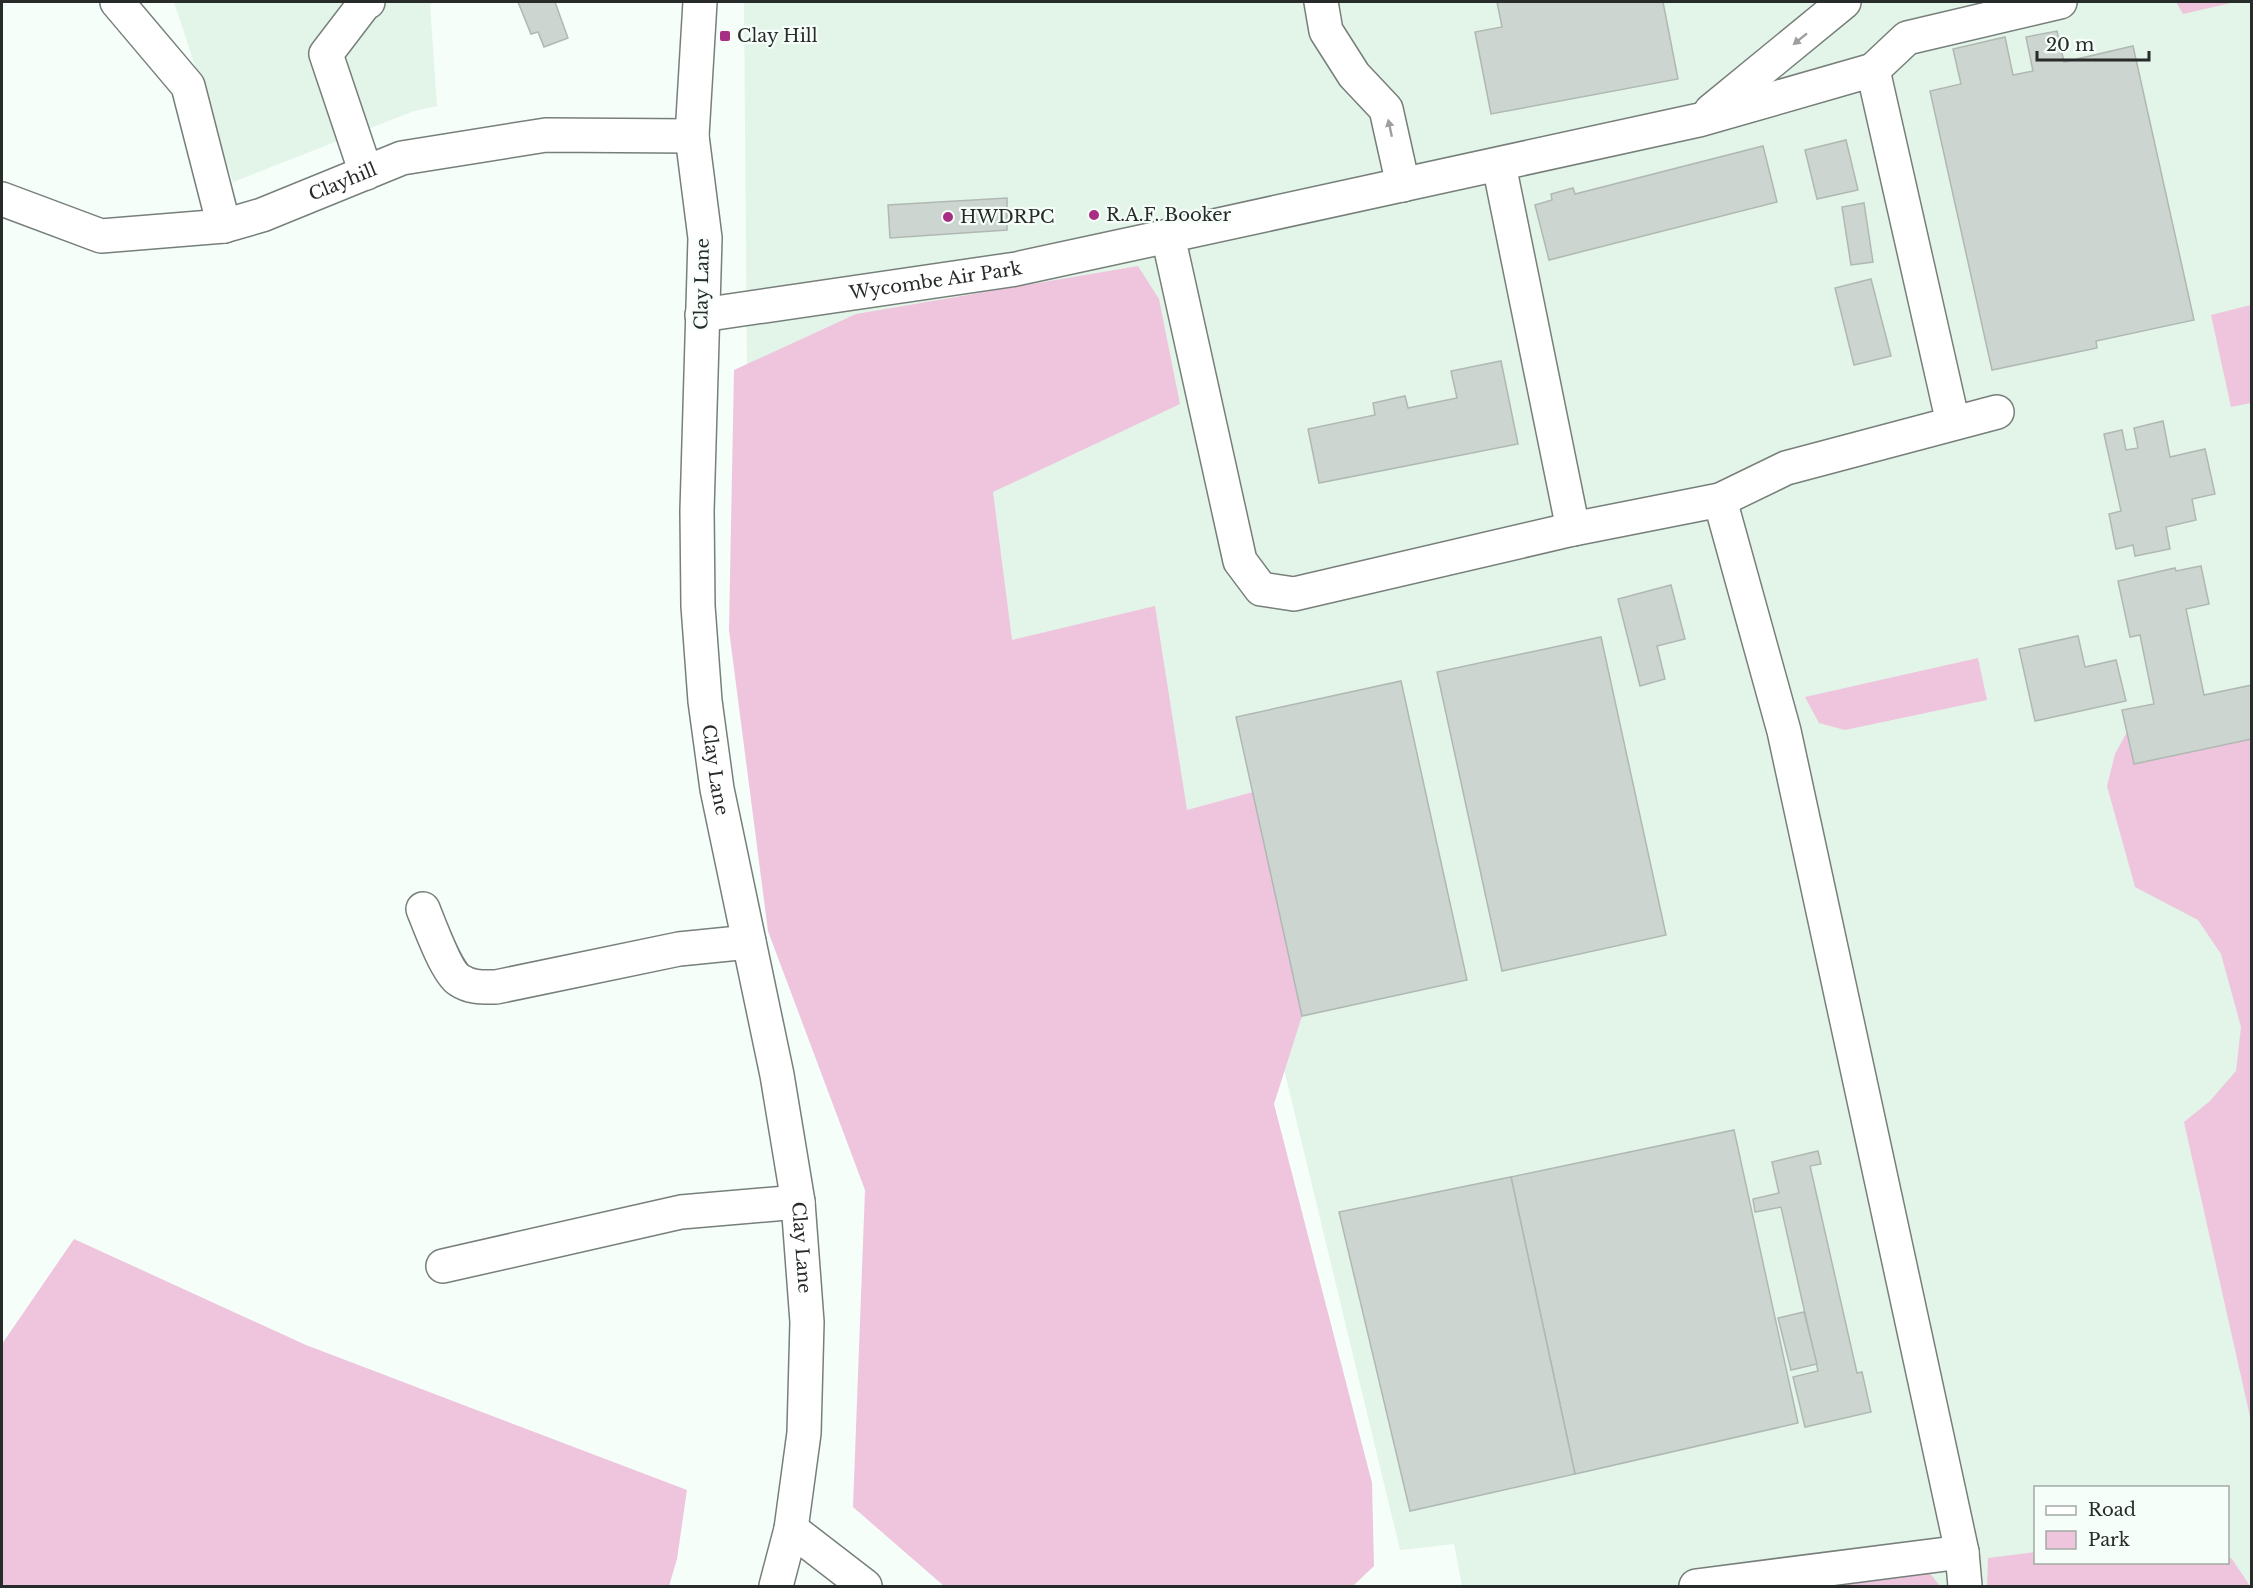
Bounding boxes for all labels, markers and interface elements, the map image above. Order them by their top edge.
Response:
scale bar [2037,24,2150,62]
place label: Clay Hill [737,25,818,47]
marker: Clay Hill [718,29,732,43]
one-way arrow [1792,32,1807,45]
text: 20 m [2046,34,2094,56]
one-way arrow [1385,119,1394,138]
street label: Clayhill [306,158,380,206]
place label: R.A.F. Booker [1106,204,1231,226]
place label: HWDRPC [960,206,1054,228]
marker: R.A.F. Booker [1087,208,1101,222]
marker: HWDRPC [941,210,955,224]
street label: Clay Lane [690,238,714,330]
street label: Wycombe Air Park [847,257,1024,304]
street label: Clay Lane [697,723,733,817]
street label: Clay Lane [787,1201,816,1294]
legend [2034,1486,2229,1564]
text: Road [2088,1499,2136,1521]
text: Park [2088,1529,2130,1551]

